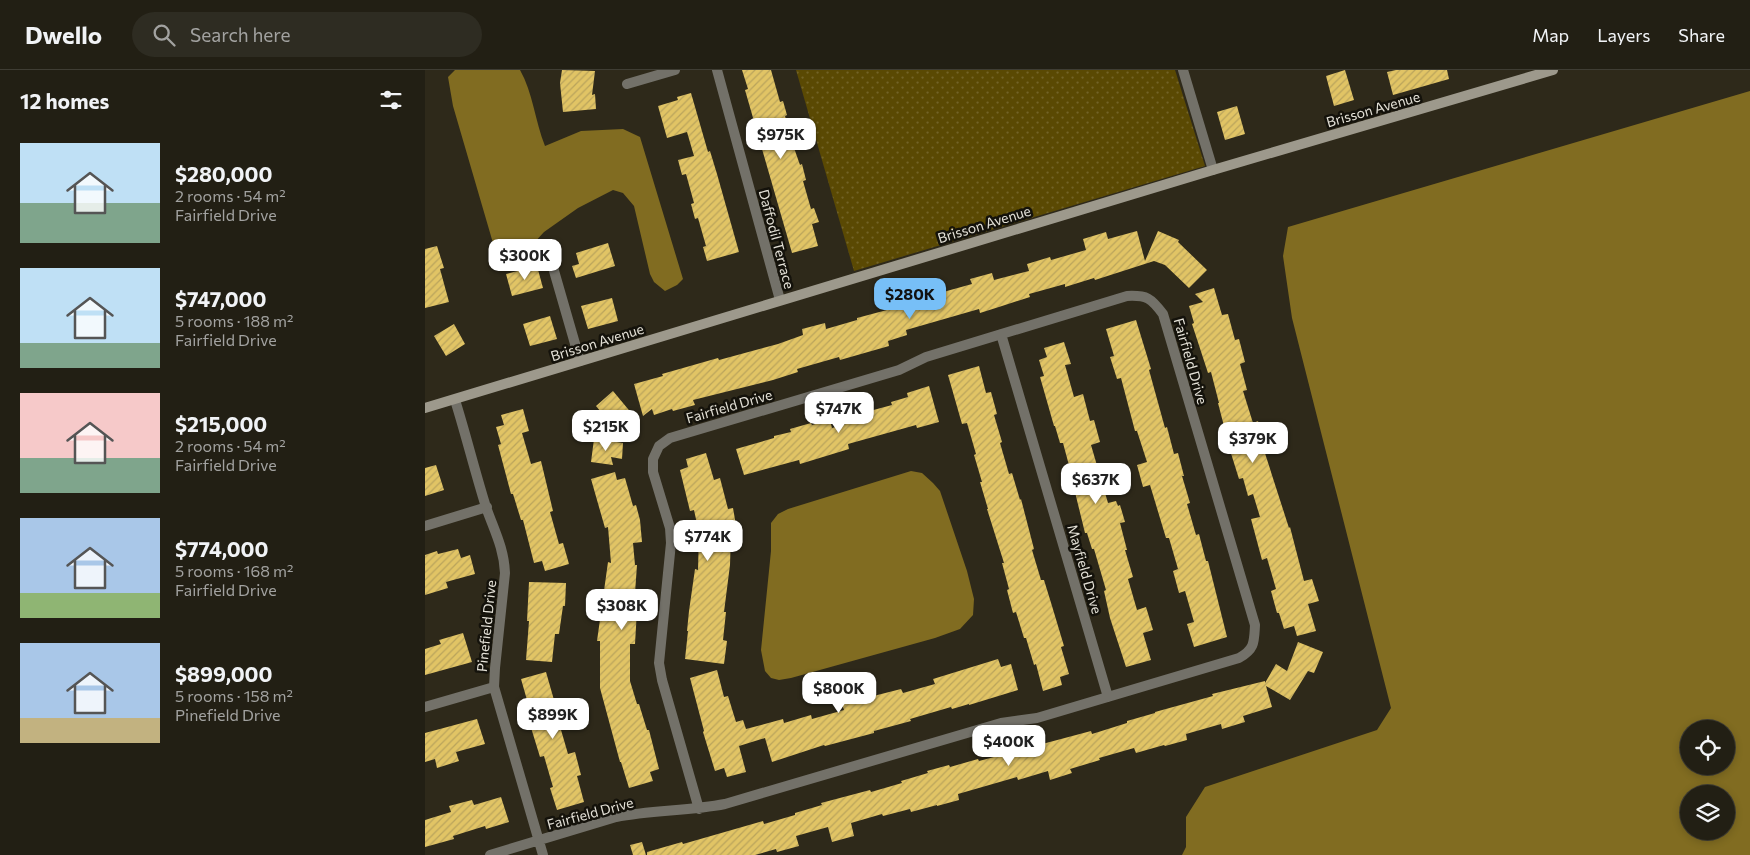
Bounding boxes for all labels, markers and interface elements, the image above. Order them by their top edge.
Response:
search box [132,12,482,57]
text: Dwello [25,20,102,49]
icon: search [150,21,178,49]
text: Search here [190,23,291,46]
text: Map [1532,24,1569,46]
text: Layers [1597,24,1650,46]
text: Share [1678,24,1725,46]
icon: filters [377,86,405,114]
text: 12 homes [20,88,109,113]
street label: Brisson Avenue [1324,88,1422,130]
pin: $975K [746,118,816,160]
text: $975K [757,124,805,143]
text: $280,000 [175,161,272,186]
icon: home [60,163,120,223]
text: 2 rooms · 54 m² [175,186,286,205]
street label: Daffodil Terrace [756,187,798,291]
street label: Brisson Avenue [935,202,1033,246]
text: Fairfield Drive [175,205,277,224]
pin: $300K [490,238,560,281]
text: $300K [500,245,550,264]
pin: $280K [875,278,945,320]
text: $280K [885,284,935,303]
text: $747,000 [175,286,267,311]
icon: home [60,288,120,348]
text: 5 rooms · 188 m² [175,311,293,330]
street label: Fairfield Drive [1171,316,1211,406]
street label: Brisson Avenue [548,320,646,364]
text: Fairfield Drive [175,330,277,349]
street label: Fairfield Drive [684,386,774,426]
pin: $747K [804,392,874,434]
text: $747K [816,398,862,417]
pin: $215K [571,410,641,452]
text: $215,000 [175,411,267,436]
icon: home [60,413,120,473]
text: $215K [583,416,629,435]
pin: $379K [1218,422,1288,464]
text: $379K [1229,428,1277,447]
text: 2 rooms · 54 m² [175,436,286,455]
text: Fairfield Drive [175,455,277,474]
pin: $637K [1061,462,1131,505]
text: $637K [1072,469,1120,488]
pin: $774K [673,520,743,562]
street label: Mayfield Drive [1064,522,1106,616]
text: $774K [685,526,731,545]
text: $774,000 [175,536,269,561]
icon: home [60,538,120,598]
text: 5 rooms · 168 m² [175,561,293,580]
street label: Pinefield Drive [473,579,499,673]
text: Fairfield Drive [175,580,277,599]
pin: $308K [587,588,657,631]
text: $308K [597,595,647,614]
text: $899,000 [175,661,273,686]
icon: home [60,663,120,723]
pin: $800K [804,672,874,714]
text: $800K [813,678,865,697]
text: 5 rooms · 158 m² [175,686,293,705]
pin: $899K [518,698,588,740]
text: $899K [528,704,578,723]
text: Pinefield Drive [175,705,281,724]
map controls [1680,720,1735,840]
button: locate [1680,720,1735,775]
pin: $400K [974,724,1044,767]
text: $400K [983,731,1035,750]
button: layers [1680,785,1735,840]
street label: Fairfield Drive [545,793,635,833]

